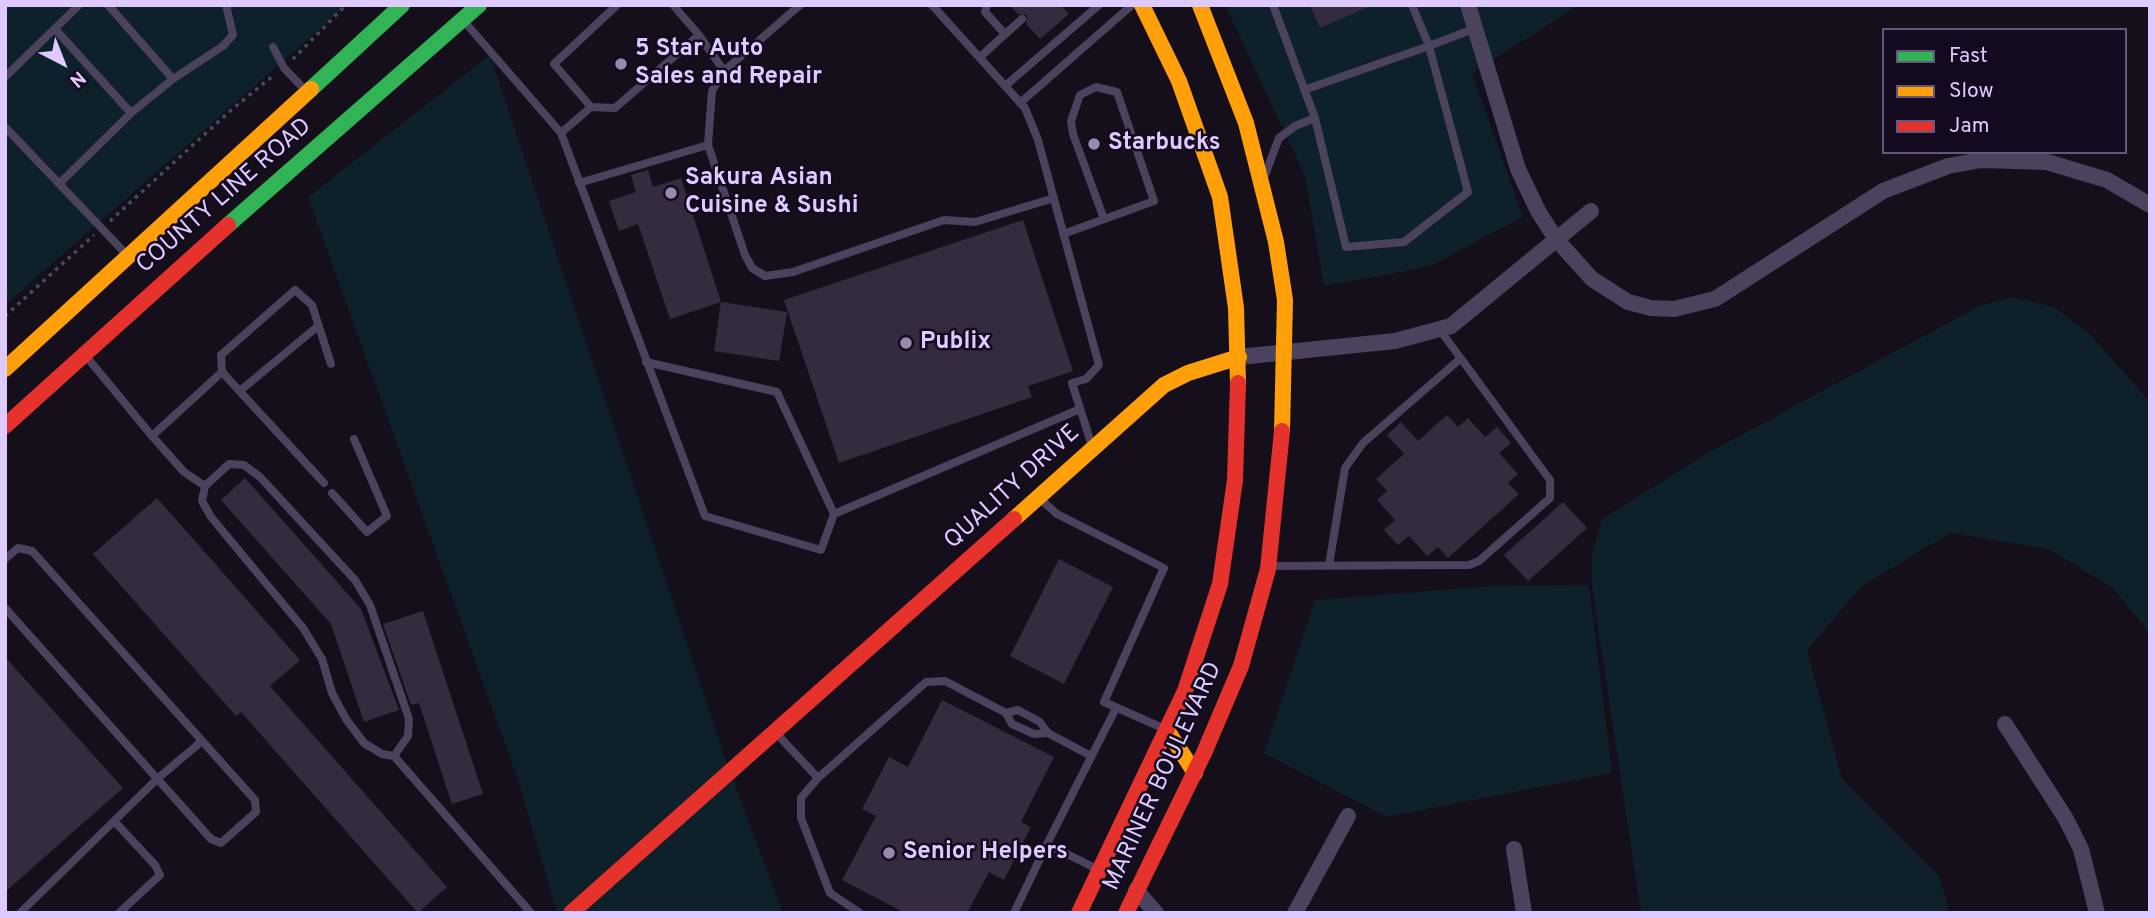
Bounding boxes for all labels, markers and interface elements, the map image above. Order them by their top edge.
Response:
north arrow [28,28,98,98]
legend [1882,28,2127,154]
place label: 5 Star Auto Sales and Repair [635,36,822,92]
text: Fast [1949,43,1988,70]
marker: 5 Star Auto Sales and Repair [613,56,629,72]
text: N [64,65,90,92]
text: Slow [1949,78,1994,105]
street label: COUNTY LINE ROAD [132,113,318,281]
text: Jam [1949,113,1990,140]
place label: Starbucks [1108,130,1221,158]
marker: Starbucks [1086,136,1102,152]
place label: Sakura Asian Cuisine & Sushi [685,165,858,221]
marker: Sakura Asian Cuisine & Sushi [663,185,679,201]
place label: Publix [920,329,991,357]
marker: Publix [898,335,914,351]
street label: QUALITY DRIVE [939,420,1087,556]
street label: MARINER BOULEVARD [1098,658,1230,896]
place label: Senior Helpers [903,839,1068,867]
marker: Senior Helpers [881,845,897,861]

